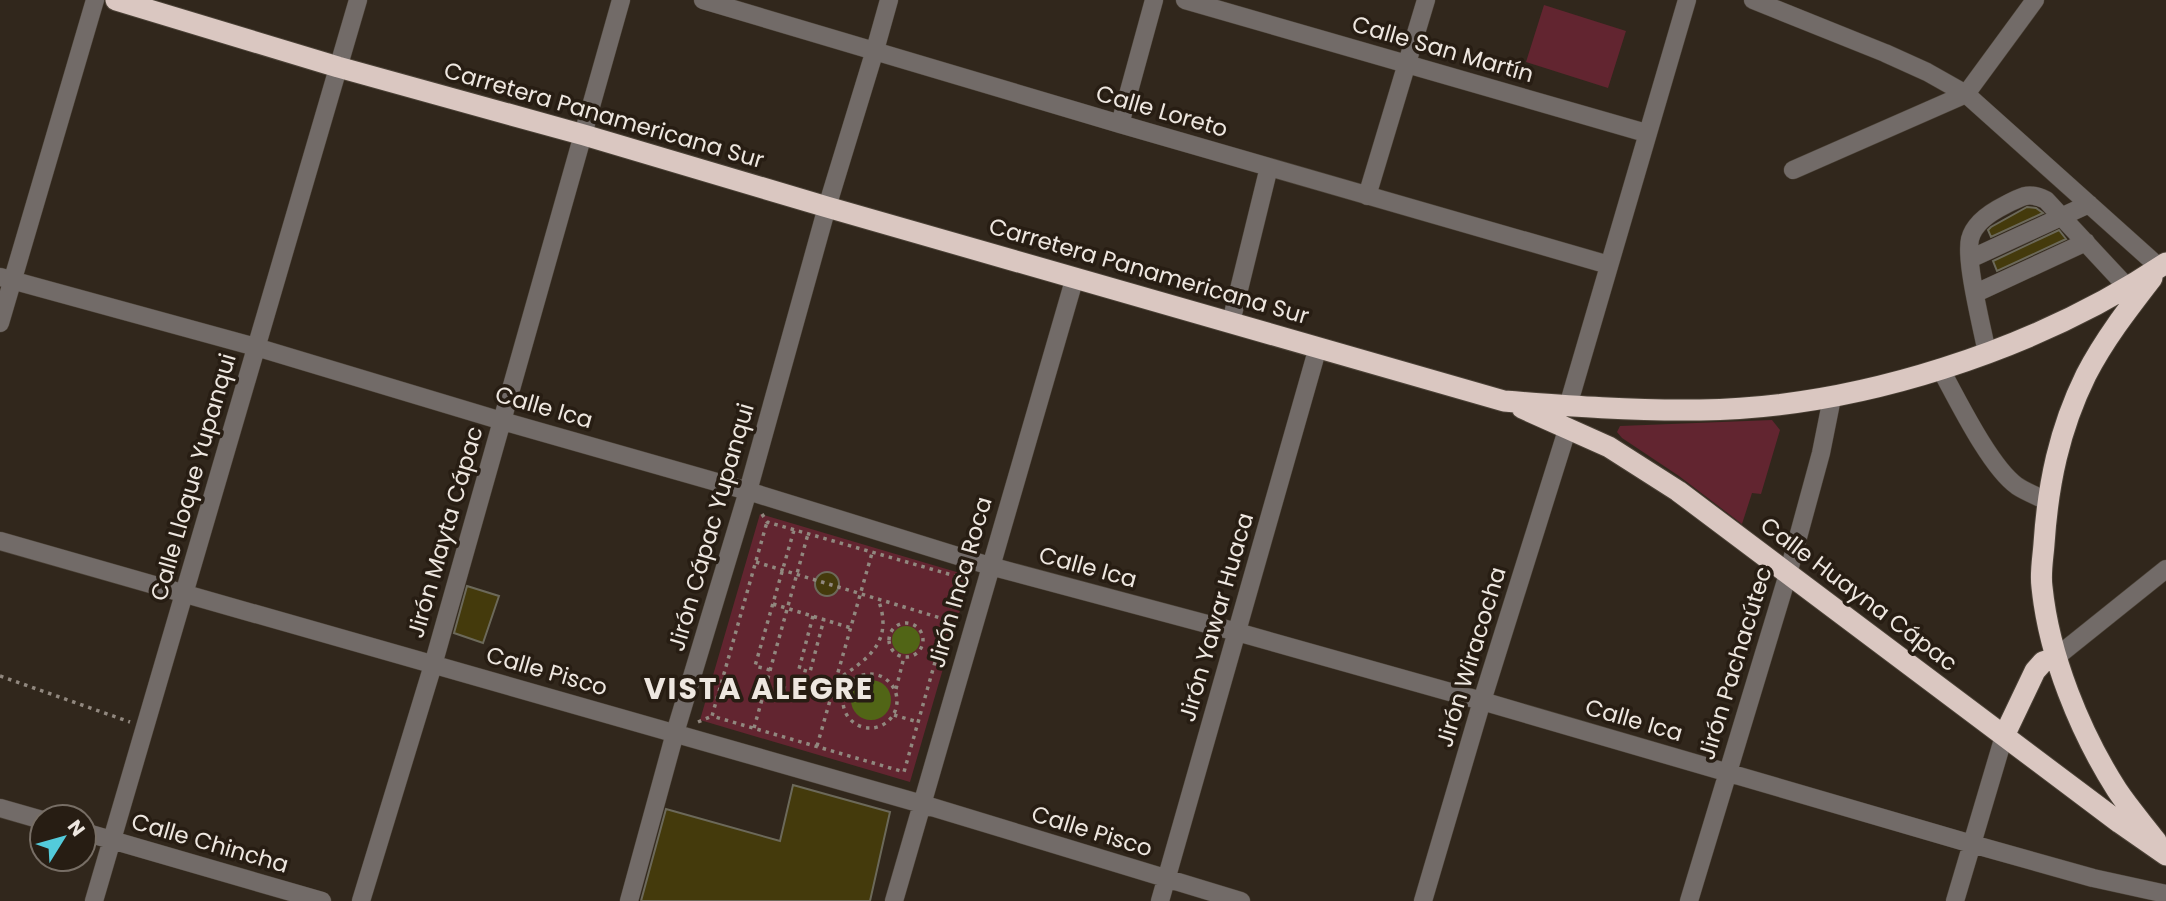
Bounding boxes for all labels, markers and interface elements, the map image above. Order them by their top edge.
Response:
street label: Calle San Martín [1348,8,1538,90]
street label: Carretera Panamericana Sur [440,54,768,176]
street label: Calle Loreto [1092,77,1232,145]
street label: Carretera Panamericana Sur [985,210,1313,332]
street label: Calle Lloque Yupanqui [142,350,244,604]
street label: Calle Ica [491,378,597,436]
street label: Jirón Cápac Yupanqui [660,399,762,655]
street label: Jirón Mayta Cápac [399,422,491,642]
street label: Jirón Inca Roca [920,493,1000,671]
street label: Jirón Yawar Huaca [1171,509,1261,725]
street label: Calle Huayna Cápac [1754,509,1964,679]
street label: Calle Ica [1035,539,1141,595]
street label: Jirón Wiracocha [1428,563,1514,751]
street label: Jirón Pachacútec [1690,563,1780,763]
street label: Calle Pisco [483,638,611,704]
district label: VISTA ALEGRE [644,667,874,710]
street label: Calle Ica [1581,691,1687,749]
street label: Calle Pisco [1028,797,1156,865]
north arrow [28,803,98,873]
street label: Calle Chincha [128,805,292,881]
text: N [61,814,91,842]

